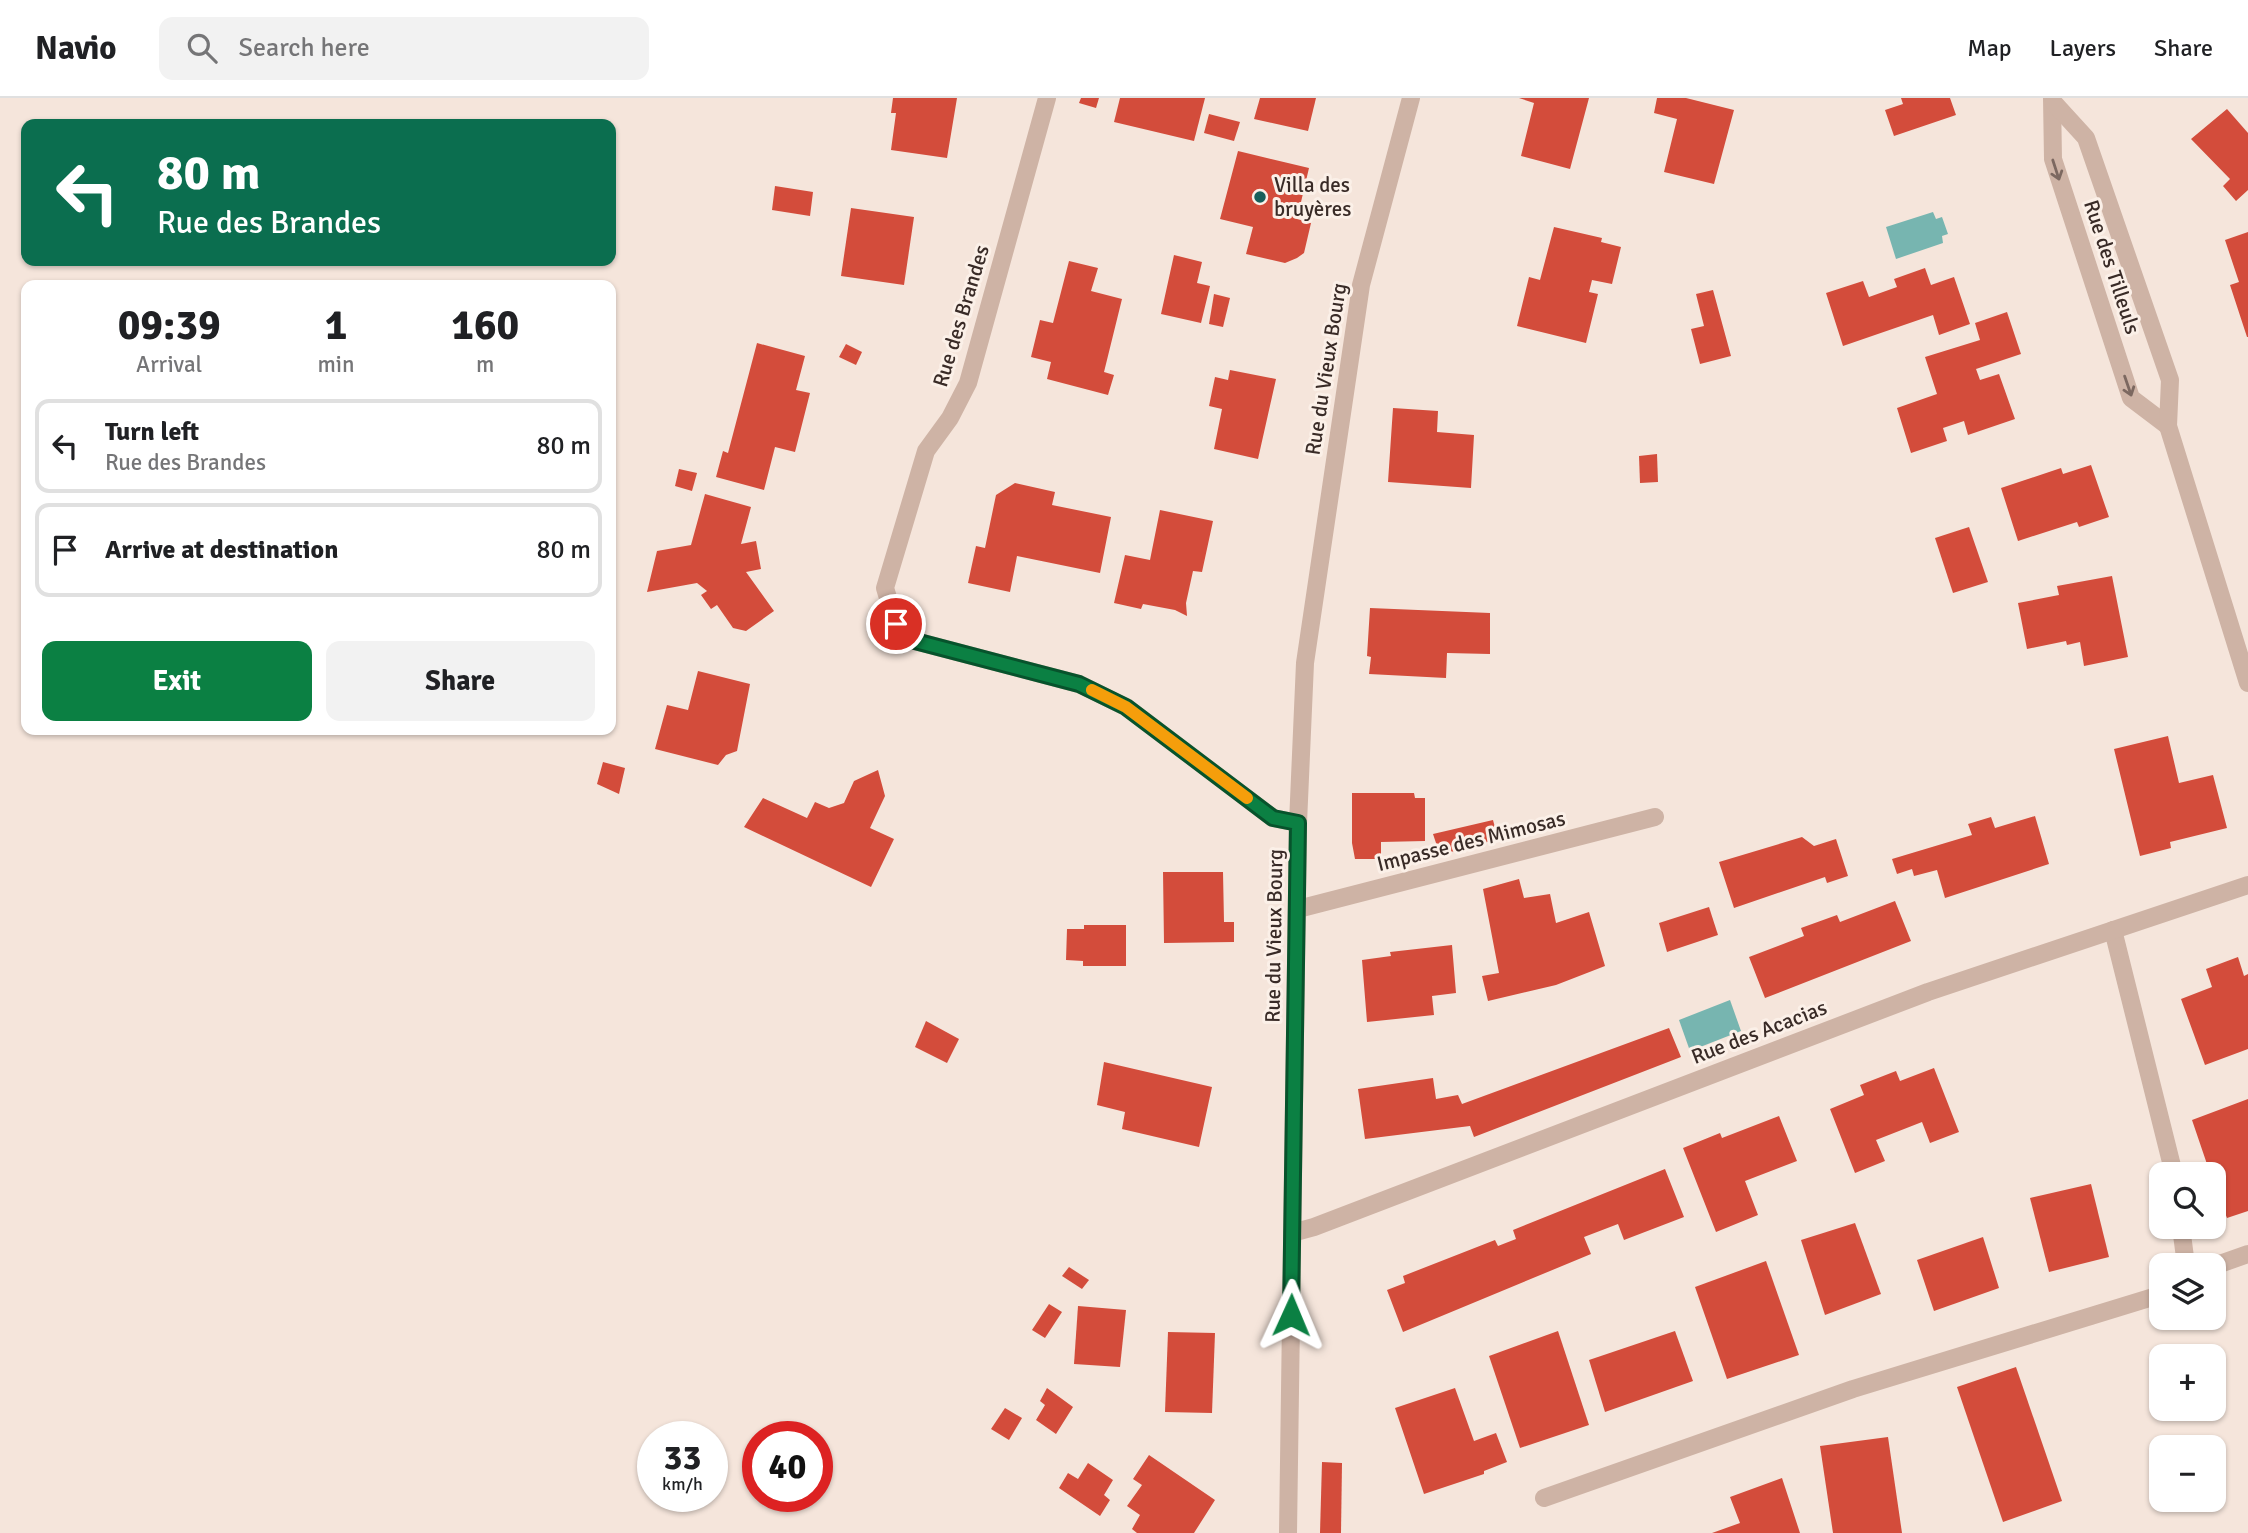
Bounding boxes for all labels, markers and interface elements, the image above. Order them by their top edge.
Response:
search box [159,17,649,80]
text: Navio [35,28,117,69]
icon: search [183,29,221,67]
text: Search here [239,32,370,64]
text: Map [1967,33,2012,63]
text: Layers [2050,33,2116,63]
text: Share [2154,33,2213,63]
text: 80 m [157,143,260,203]
icon: left [42,147,133,238]
one-way arrow [2051,159,2064,181]
place label: Villa des bruyères [1274,172,1351,222]
marker: Villa des bruyères [1252,189,1268,205]
street label: Rue des Tilleuls [2078,197,2146,337]
text: Rue des Brandes [157,203,381,242]
street label: Rue des Brandes [927,242,995,390]
street label: Rue du Vieux Bourg [1300,281,1352,457]
text: 09:39 [118,300,221,351]
text: 1 [325,300,347,351]
text: 160 [451,300,519,351]
text: Arrival [136,350,202,379]
text: min [317,350,355,379]
text: m [476,350,494,379]
one-way arrow [2123,375,2135,397]
text: Turn left [105,416,199,448]
icon: left [46,427,84,465]
text: 80 m [536,430,591,462]
text: Rue des Brandes [105,448,266,477]
icon: arrive [46,531,84,569]
text: Arrive at destination [105,534,338,566]
text: 80 m [536,534,591,566]
pin [866,594,926,654]
icon: arrive [877,605,915,643]
button: Exit [42,641,312,721]
button: Share [326,641,595,721]
street label: Impasse des Mimosas [1374,805,1568,877]
street label: Rue du Vieux Bourg [1259,849,1289,1023]
street label: Rue des Acacias [1688,994,1830,1070]
map controls [2149,1162,2226,1512]
button: search [2149,1162,2226,1239]
button: layers [2149,1253,2226,1330]
position arrow [1254,1278,1328,1352]
button: + [2149,1344,2226,1421]
speed limit sign: 40 [742,1421,833,1512]
button: − [2149,1435,2226,1512]
text: 33 [664,1436,701,1479]
text: km/h [662,1473,703,1495]

